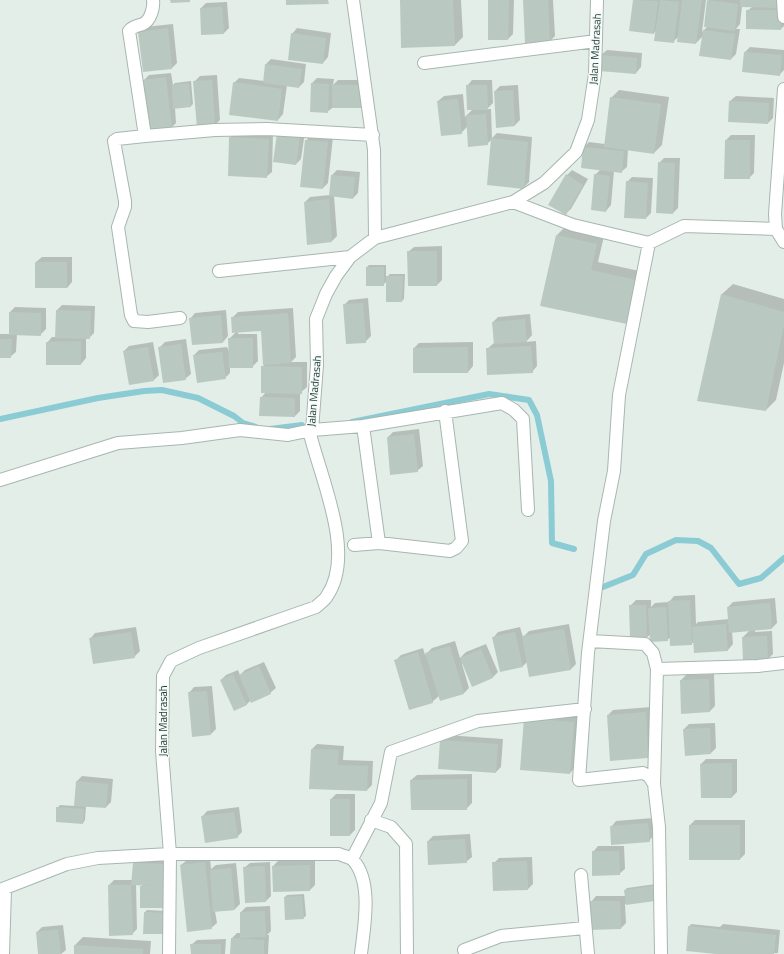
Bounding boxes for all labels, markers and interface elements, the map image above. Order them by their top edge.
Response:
street label: Jalan Madrasah [585,13,605,85]
street label: Jalan Madrasah [303,355,325,427]
street label: Jalan Madrasah [155,685,171,757]

